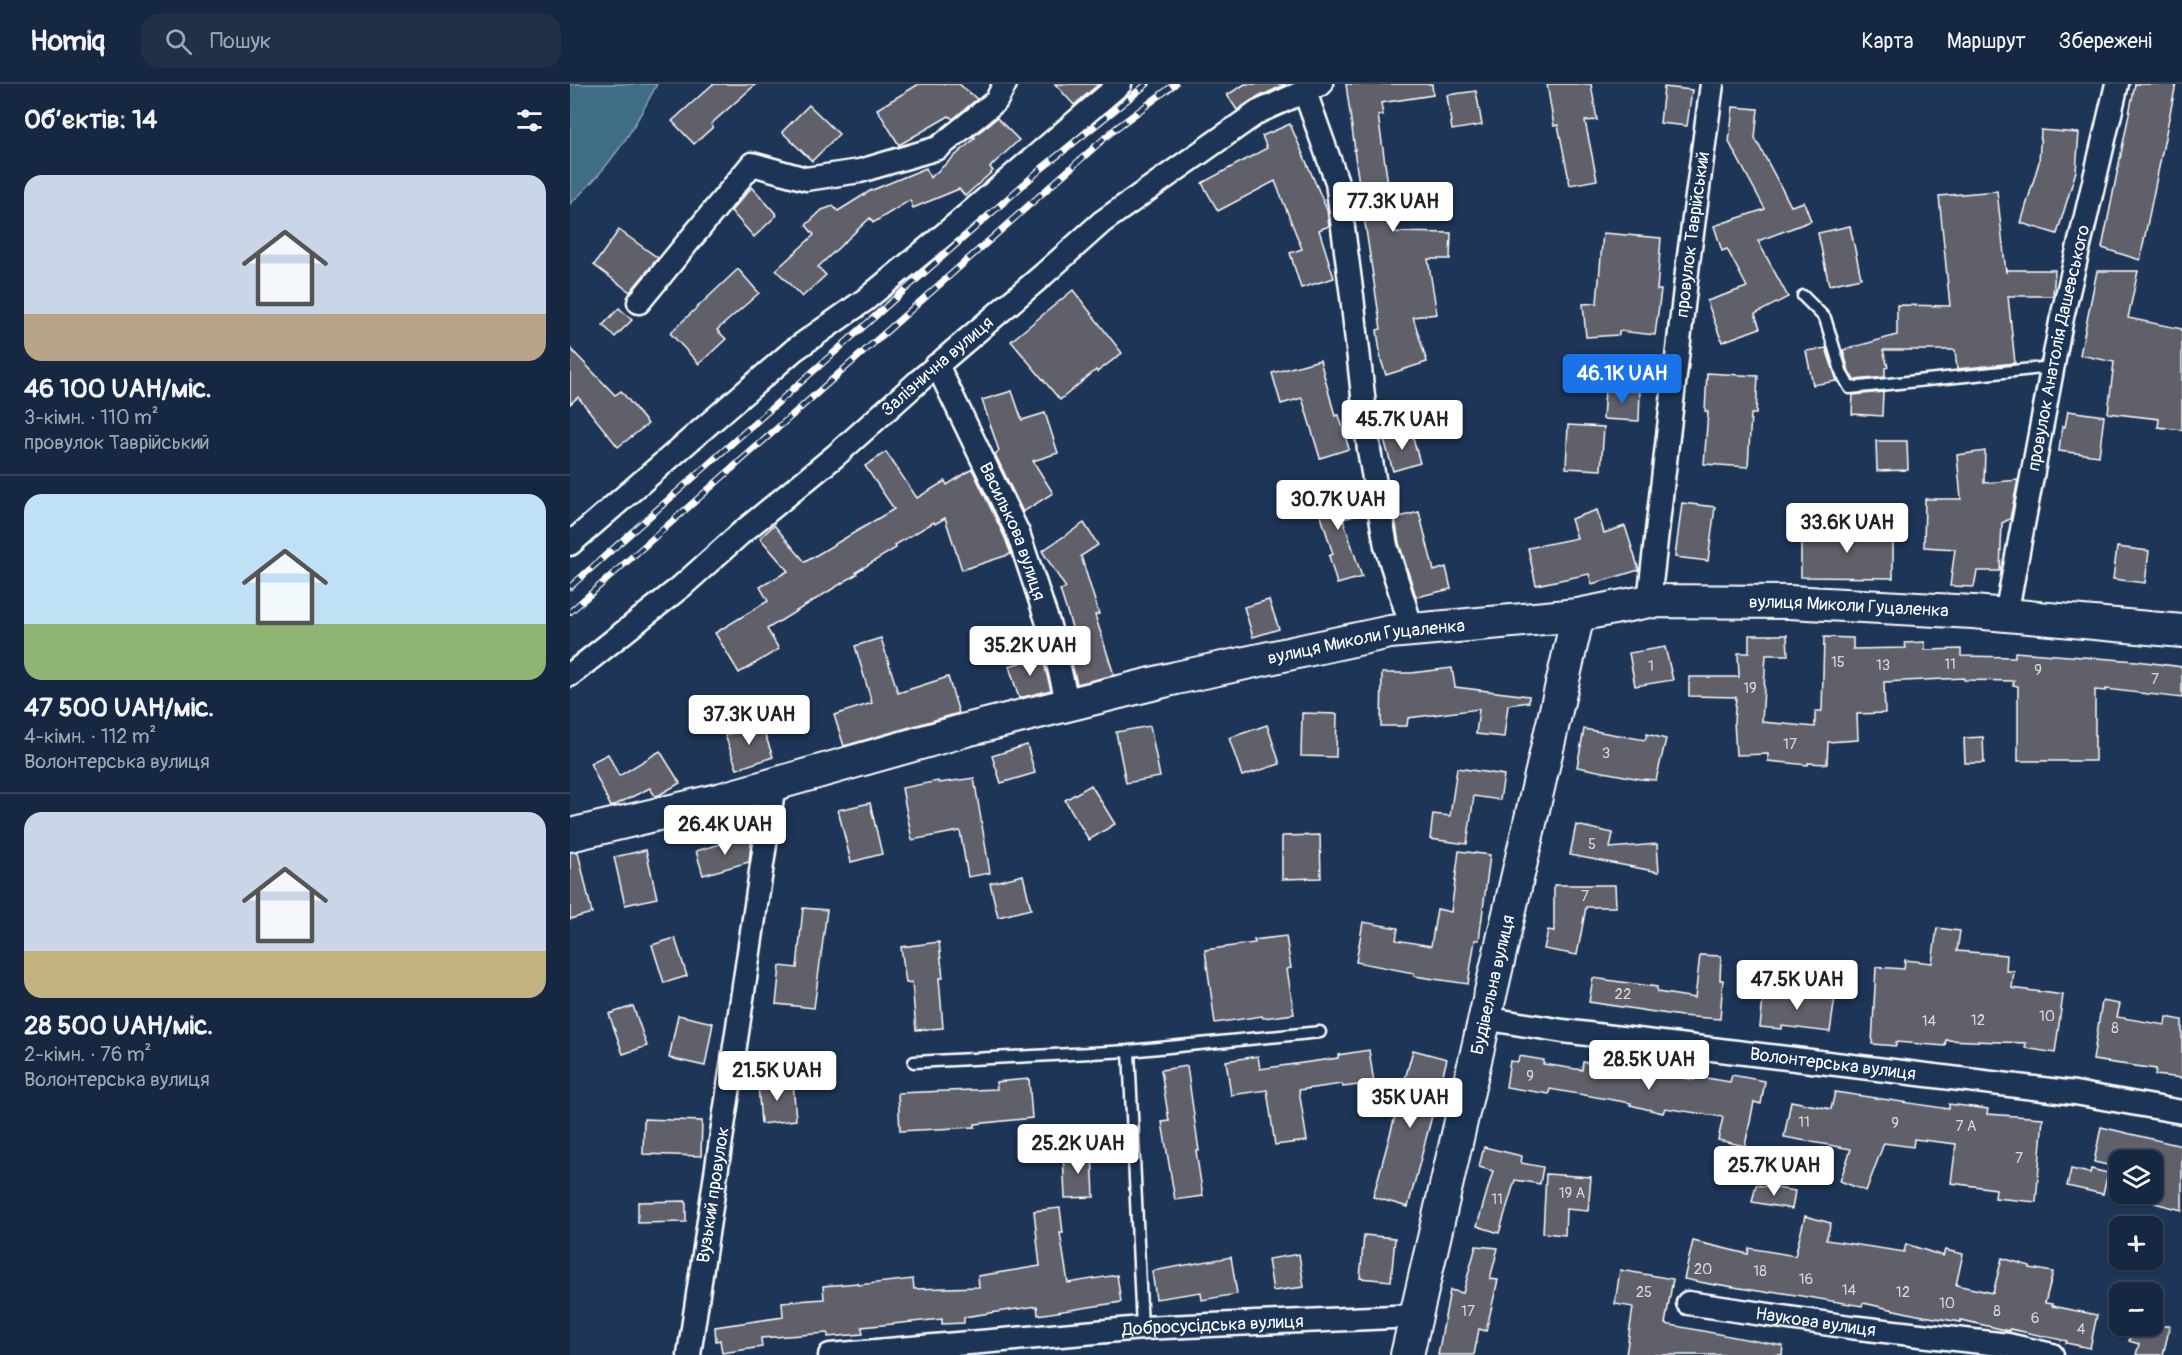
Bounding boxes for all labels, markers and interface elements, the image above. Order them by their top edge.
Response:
search box [141,14,561,68]
text: Homiq [30,24,105,59]
icon: search [162,25,195,58]
text: Пошук [210,27,271,55]
text: Карта [1862,28,1914,55]
text: Маршрут [1947,28,2026,55]
text: Збережені [2059,28,2152,55]
text: Об’єктів: 14 [24,104,157,136]
icon: filters [513,104,546,137]
street label: провулок Таврійський [1670,150,1714,319]
pin: 77.3K UAH [1324,182,1462,233]
text: 77.3K UAH [1347,189,1439,214]
icon: home [231,214,339,322]
street label: провулок Анатолія Дашевського [2022,222,2095,473]
street label: Залізнична вулиця [876,311,998,421]
pin: 46.1K UAH [1553,354,1691,405]
text: 46.1K UAH [1577,361,1667,386]
text: 46 100 UAH/міс. [24,373,212,405]
pin: 45.7K UAH [1333,400,1471,451]
text: 3-кімн. · 110 m² [24,405,158,430]
text: 45.7K UAH [1356,407,1448,432]
text: провулок Таврійський [24,430,210,455]
street label: Василькова вулиця [974,458,1051,603]
pin: 30.7K UAH [1269,480,1407,531]
text: 30.7K UAH [1290,487,1386,512]
pin: 33.6K UAH [1778,503,1916,554]
text: 33.6K UAH [1800,510,1894,535]
icon: home [231,533,339,641]
street label: вулиця Миколи Гуцаленка [1749,590,1949,622]
street label: вулиця Миколи Гуцаленка [1265,614,1466,670]
pin: 35.2K UAH [961,626,1099,677]
text: 35.2K UAH [984,633,1076,658]
house number: 15 [1831,653,1845,672]
house number: 11 [1944,655,1956,674]
house number: 13 [1876,656,1890,675]
house number: 1 [1648,657,1654,676]
house number: 9 [2034,661,2042,680]
house number: 7 [2151,670,2159,689]
house number: 19 [1743,679,1757,698]
text: 47 500 UAH/міс. [24,692,214,724]
pin: 37.3K UAH [680,695,818,746]
text: 37.3K UAH [703,702,795,727]
text: 4-кімн. · 112 m² [24,724,156,749]
house number: 17 [1783,735,1797,754]
house number: 3 [1602,744,1610,763]
text: Волонтерська вулиця [24,749,210,774]
pin: 26.4K UAH [656,805,794,856]
text: 26.4K UAH [678,812,772,837]
house number: 5 [1588,835,1596,854]
icon: home [231,851,339,959]
house number: 7 [1581,887,1589,906]
street label: Будівельна вулиця [1465,912,1520,1057]
pin: 47.5K UAH [1728,960,1866,1011]
text: 47.5K UAH [1751,967,1843,992]
house number: 22 [1615,985,1631,1004]
house number: 10 [2039,1007,2055,1026]
text: 28 500 UAH/міс. [24,1010,213,1042]
house number: 12 [1971,1011,1985,1030]
house number: 14 [1922,1012,1937,1031]
house number: 8 [2111,1019,2119,1038]
pin: 28.5K UAH [1580,1040,1718,1091]
text: 2-кімн. · 76 m² [24,1042,151,1067]
street label: Волонтерська вулиця [1749,1042,1917,1085]
text: 28.5K UAH [1603,1047,1695,1072]
pin: 21.5K UAH [708,1051,846,1102]
text: 21.5K UAH [732,1058,822,1083]
text: Волонтерська вулиця [24,1067,210,1092]
house number: 9 [1526,1067,1534,1086]
pin: 35K UAH [1355,1078,1465,1129]
text: 35K UAH [1371,1085,1449,1110]
house number: 11 [1798,1113,1810,1132]
house number: 9 [1891,1114,1899,1133]
house number: 7 А [1956,1117,1977,1136]
pin: 25.2K UAH [1009,1124,1147,1175]
street label: Вузький провулок [691,1125,734,1264]
text: 25.2K UAH [1032,1131,1124,1156]
pin: 25.7K UAH [1705,1146,1843,1197]
house number: 7 [2015,1149,2023,1168]
map controls [2109,1150,2163,1336]
button: layers [2109,1150,2163,1204]
text: 25.7K UAH [1728,1153,1820,1178]
house number: 19 А [1559,1184,1586,1203]
house number: 11 [1491,1190,1503,1209]
button: + [2109,1216,2163,1270]
house number: 20 [1694,1260,1712,1279]
house number: 18 [1753,1262,1767,1281]
house number: 16 [1799,1270,1813,1289]
house number: 14 [1842,1281,1857,1300]
button: − [2109,1282,2163,1336]
house number: 25 [1636,1283,1652,1302]
house number: 12 [1896,1283,1910,1302]
house number: 10 [1939,1294,1955,1313]
house number: 17 [1461,1302,1475,1321]
street label: Наукова вулиця [1754,1302,1877,1341]
house number: 8 [1993,1302,2001,1321]
street label: Добросусідська вулиця [1120,1309,1304,1341]
house number: 6 [2031,1309,2039,1328]
house number: 4 [2077,1320,2086,1339]

